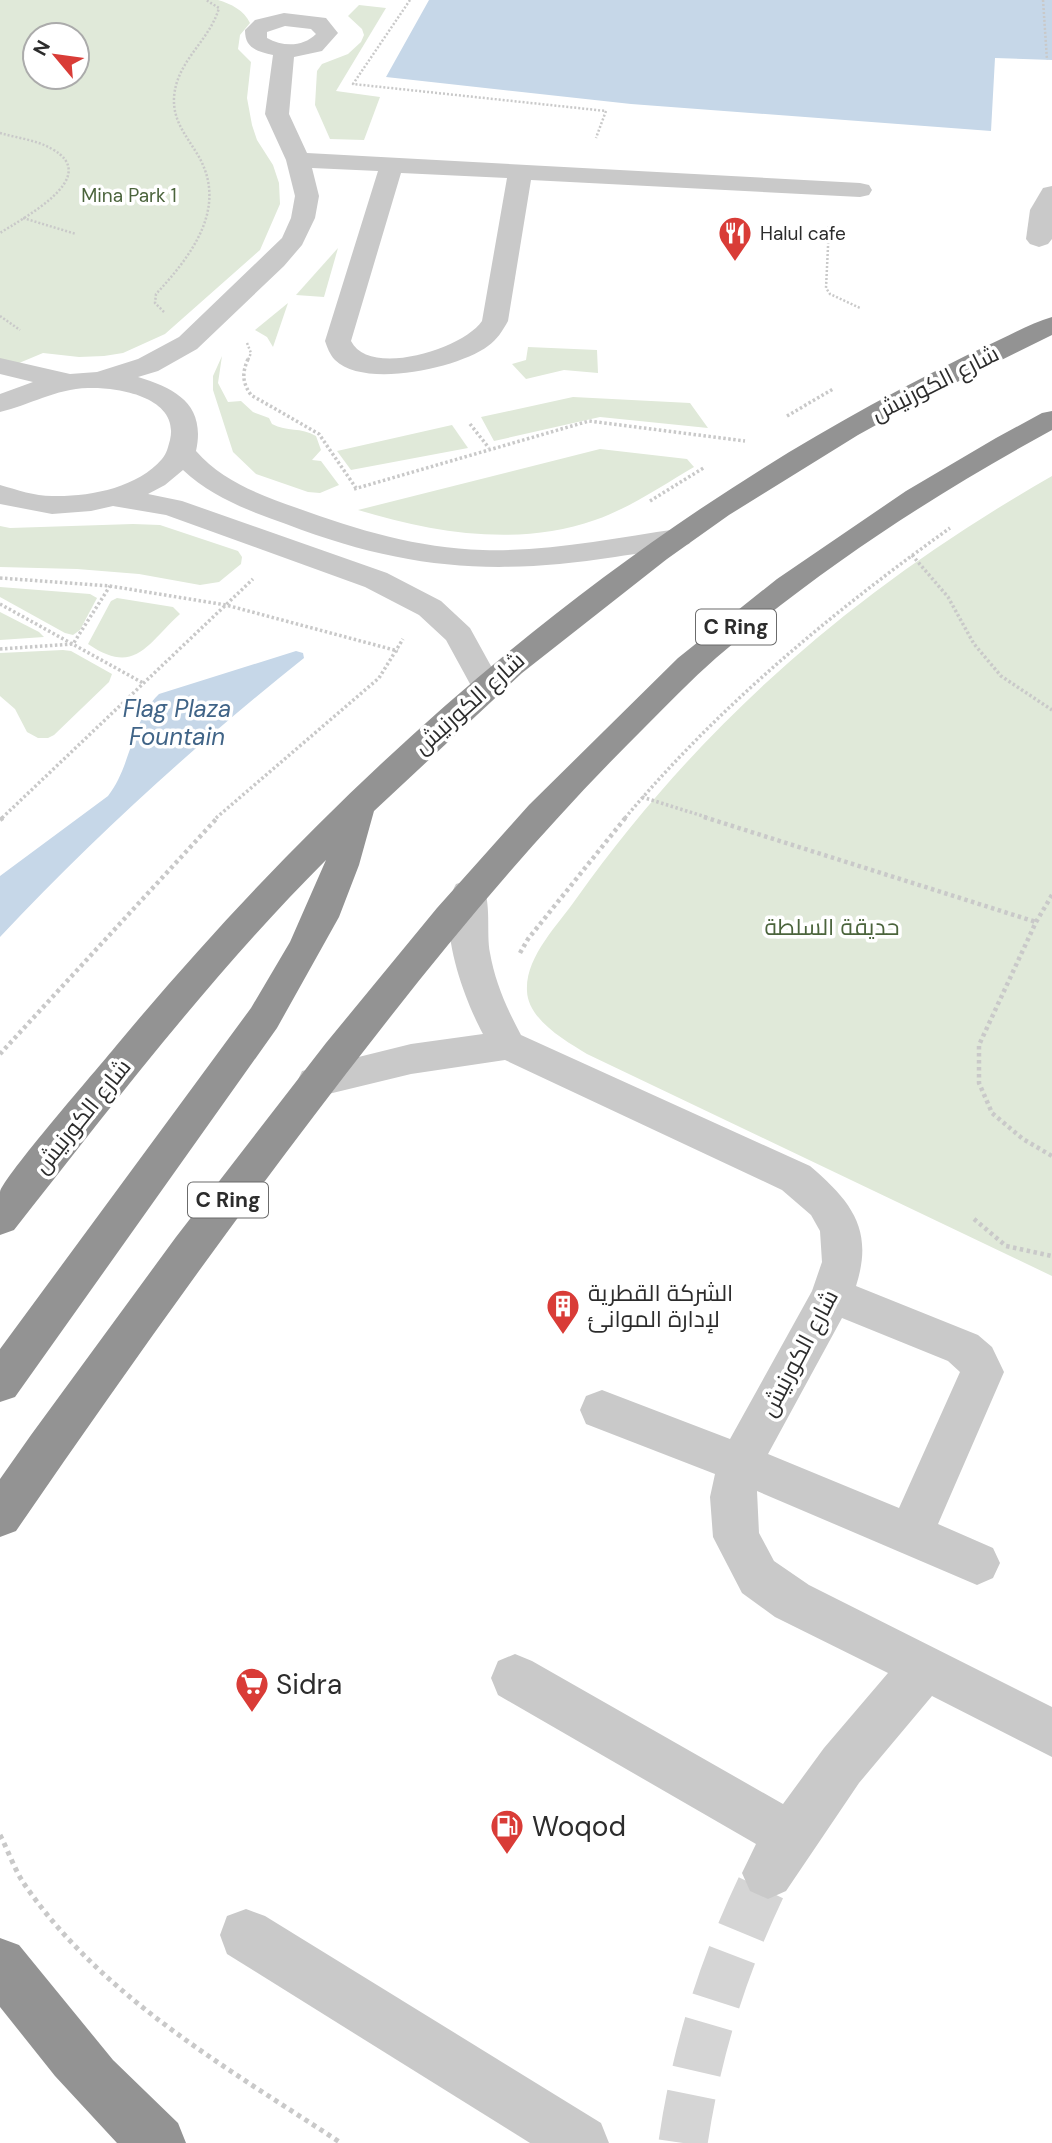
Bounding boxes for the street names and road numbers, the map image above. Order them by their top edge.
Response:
street label: شارع الكورنيش [866,338,1004,429]
road number: C Ring [696,610,776,644]
street label: شارع الكورنيش [407,645,531,761]
street label: شارع الكورنيش [27,1052,138,1180]
road number: C Ring [188,1182,268,1218]
street label: شارع الكورنيش [753,1284,846,1422]

